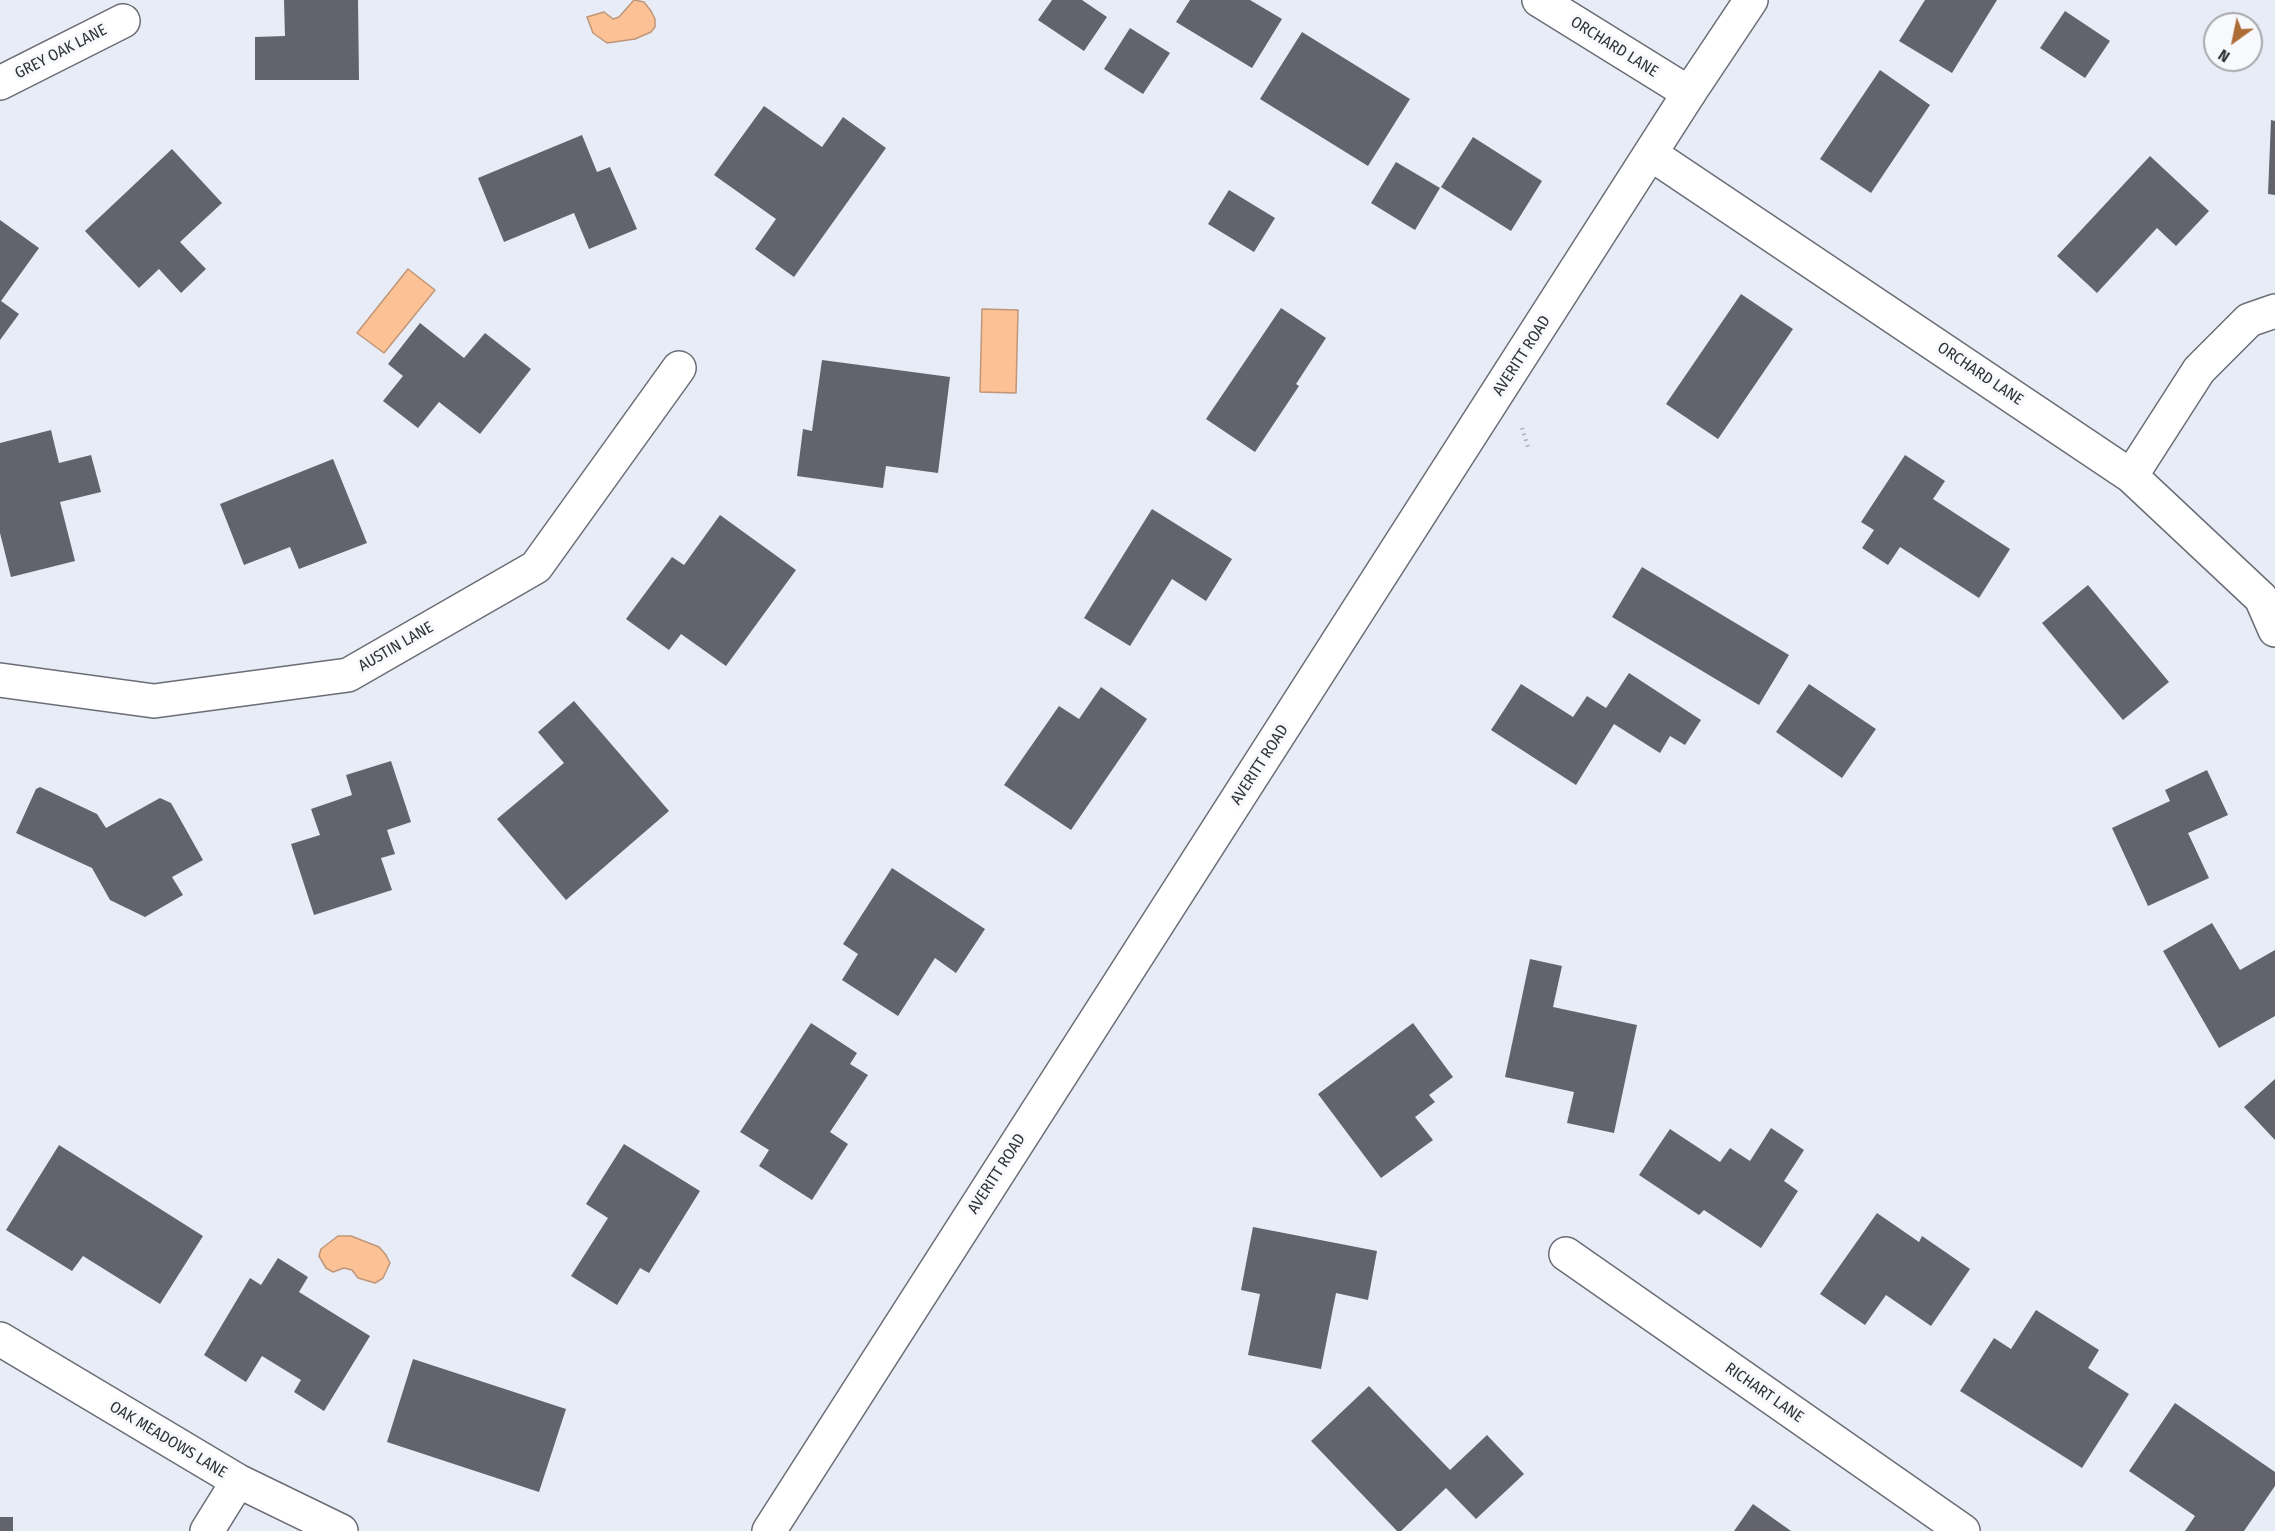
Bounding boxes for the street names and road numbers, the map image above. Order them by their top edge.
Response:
street label: ORCHARD LANE [1567,13,1661,81]
street label: GREY OAK LANE [12,21,110,83]
street label: AVERITT ROAD [1489,312,1555,400]
street label: ORCHARD LANE [1933,338,2027,410]
street label: AUSTIN LANE [355,618,437,676]
street label: AVERITT ROAD [1227,721,1293,809]
street label: AVERITT ROAD [964,1130,1030,1218]
street label: RICHART LANE [1721,1359,1807,1427]
street label: OAK MEADOWS LANE [106,1397,230,1483]

